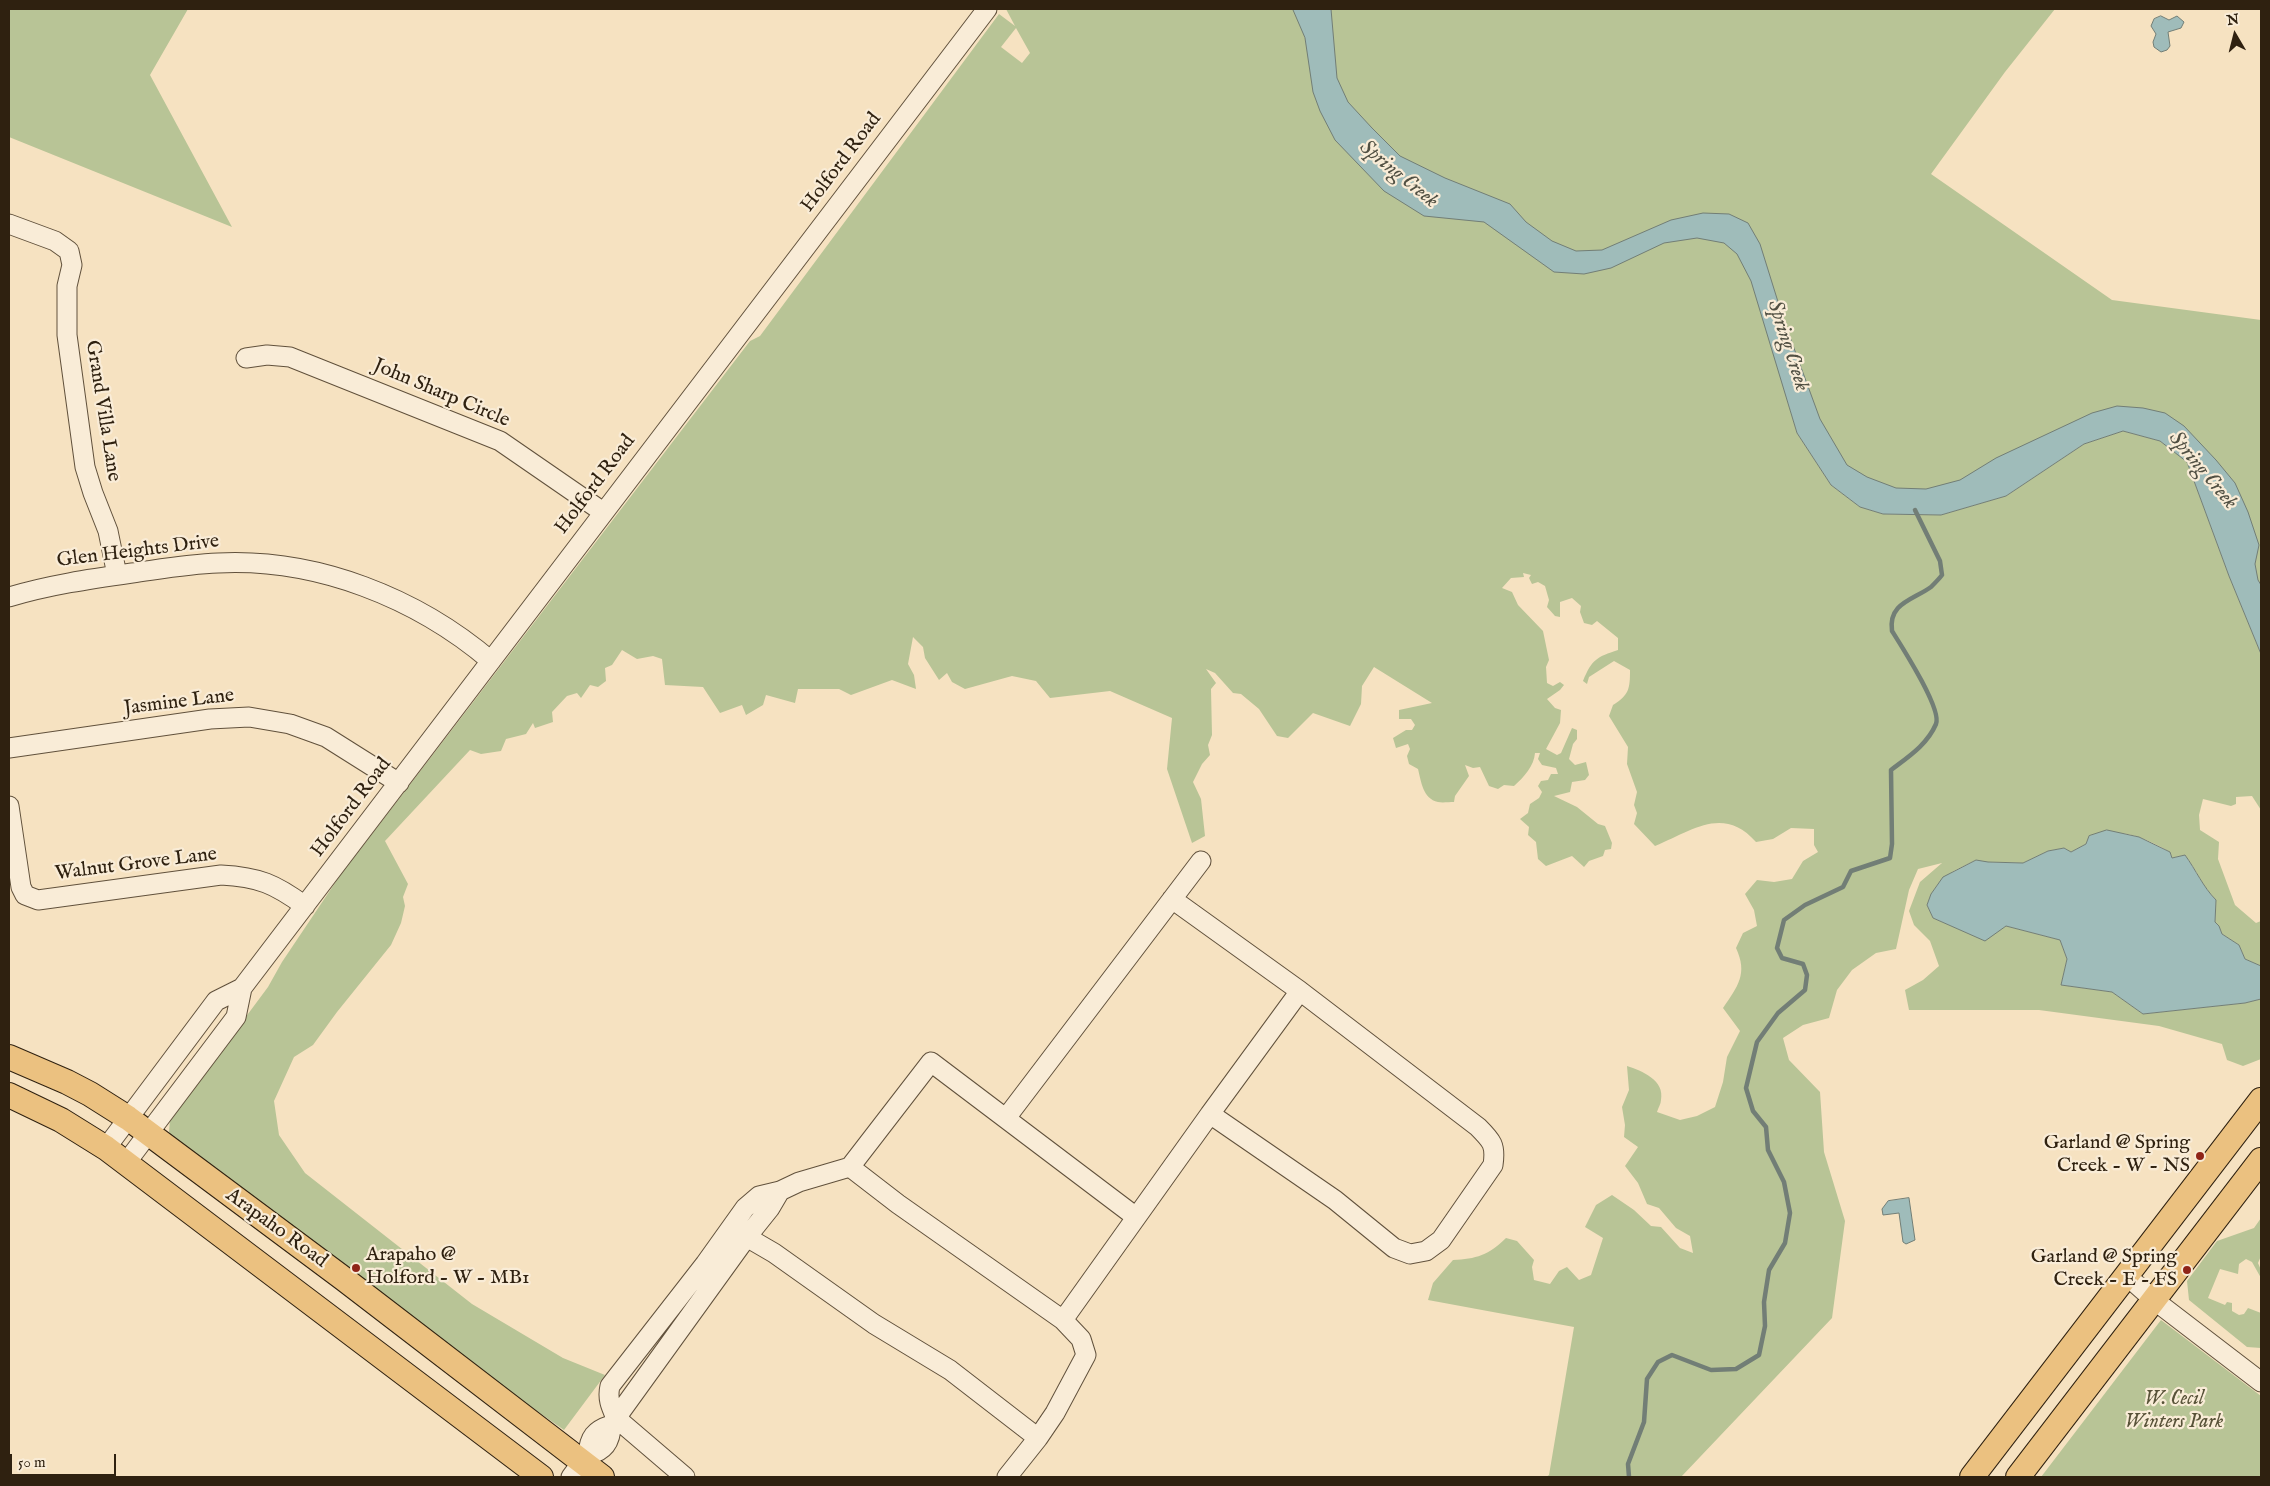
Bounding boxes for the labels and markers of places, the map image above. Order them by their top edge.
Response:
place label: Garland @ Spring Creek - W - NS [2044,1132,2190,1179]
marker: Garland @ Spring Creek - W - NS [2194,1150,2206,1162]
place label: Arapaho @ Holford - W - MB1 [366,1244,530,1291]
place label: Garland @ Spring Creek - E - FS [2031,1246,2177,1293]
marker: Arapaho @ Holford - W - MB1 [350,1262,362,1274]
marker: Garland @ Spring Creek - E - FS [2181,1264,2193,1276]

